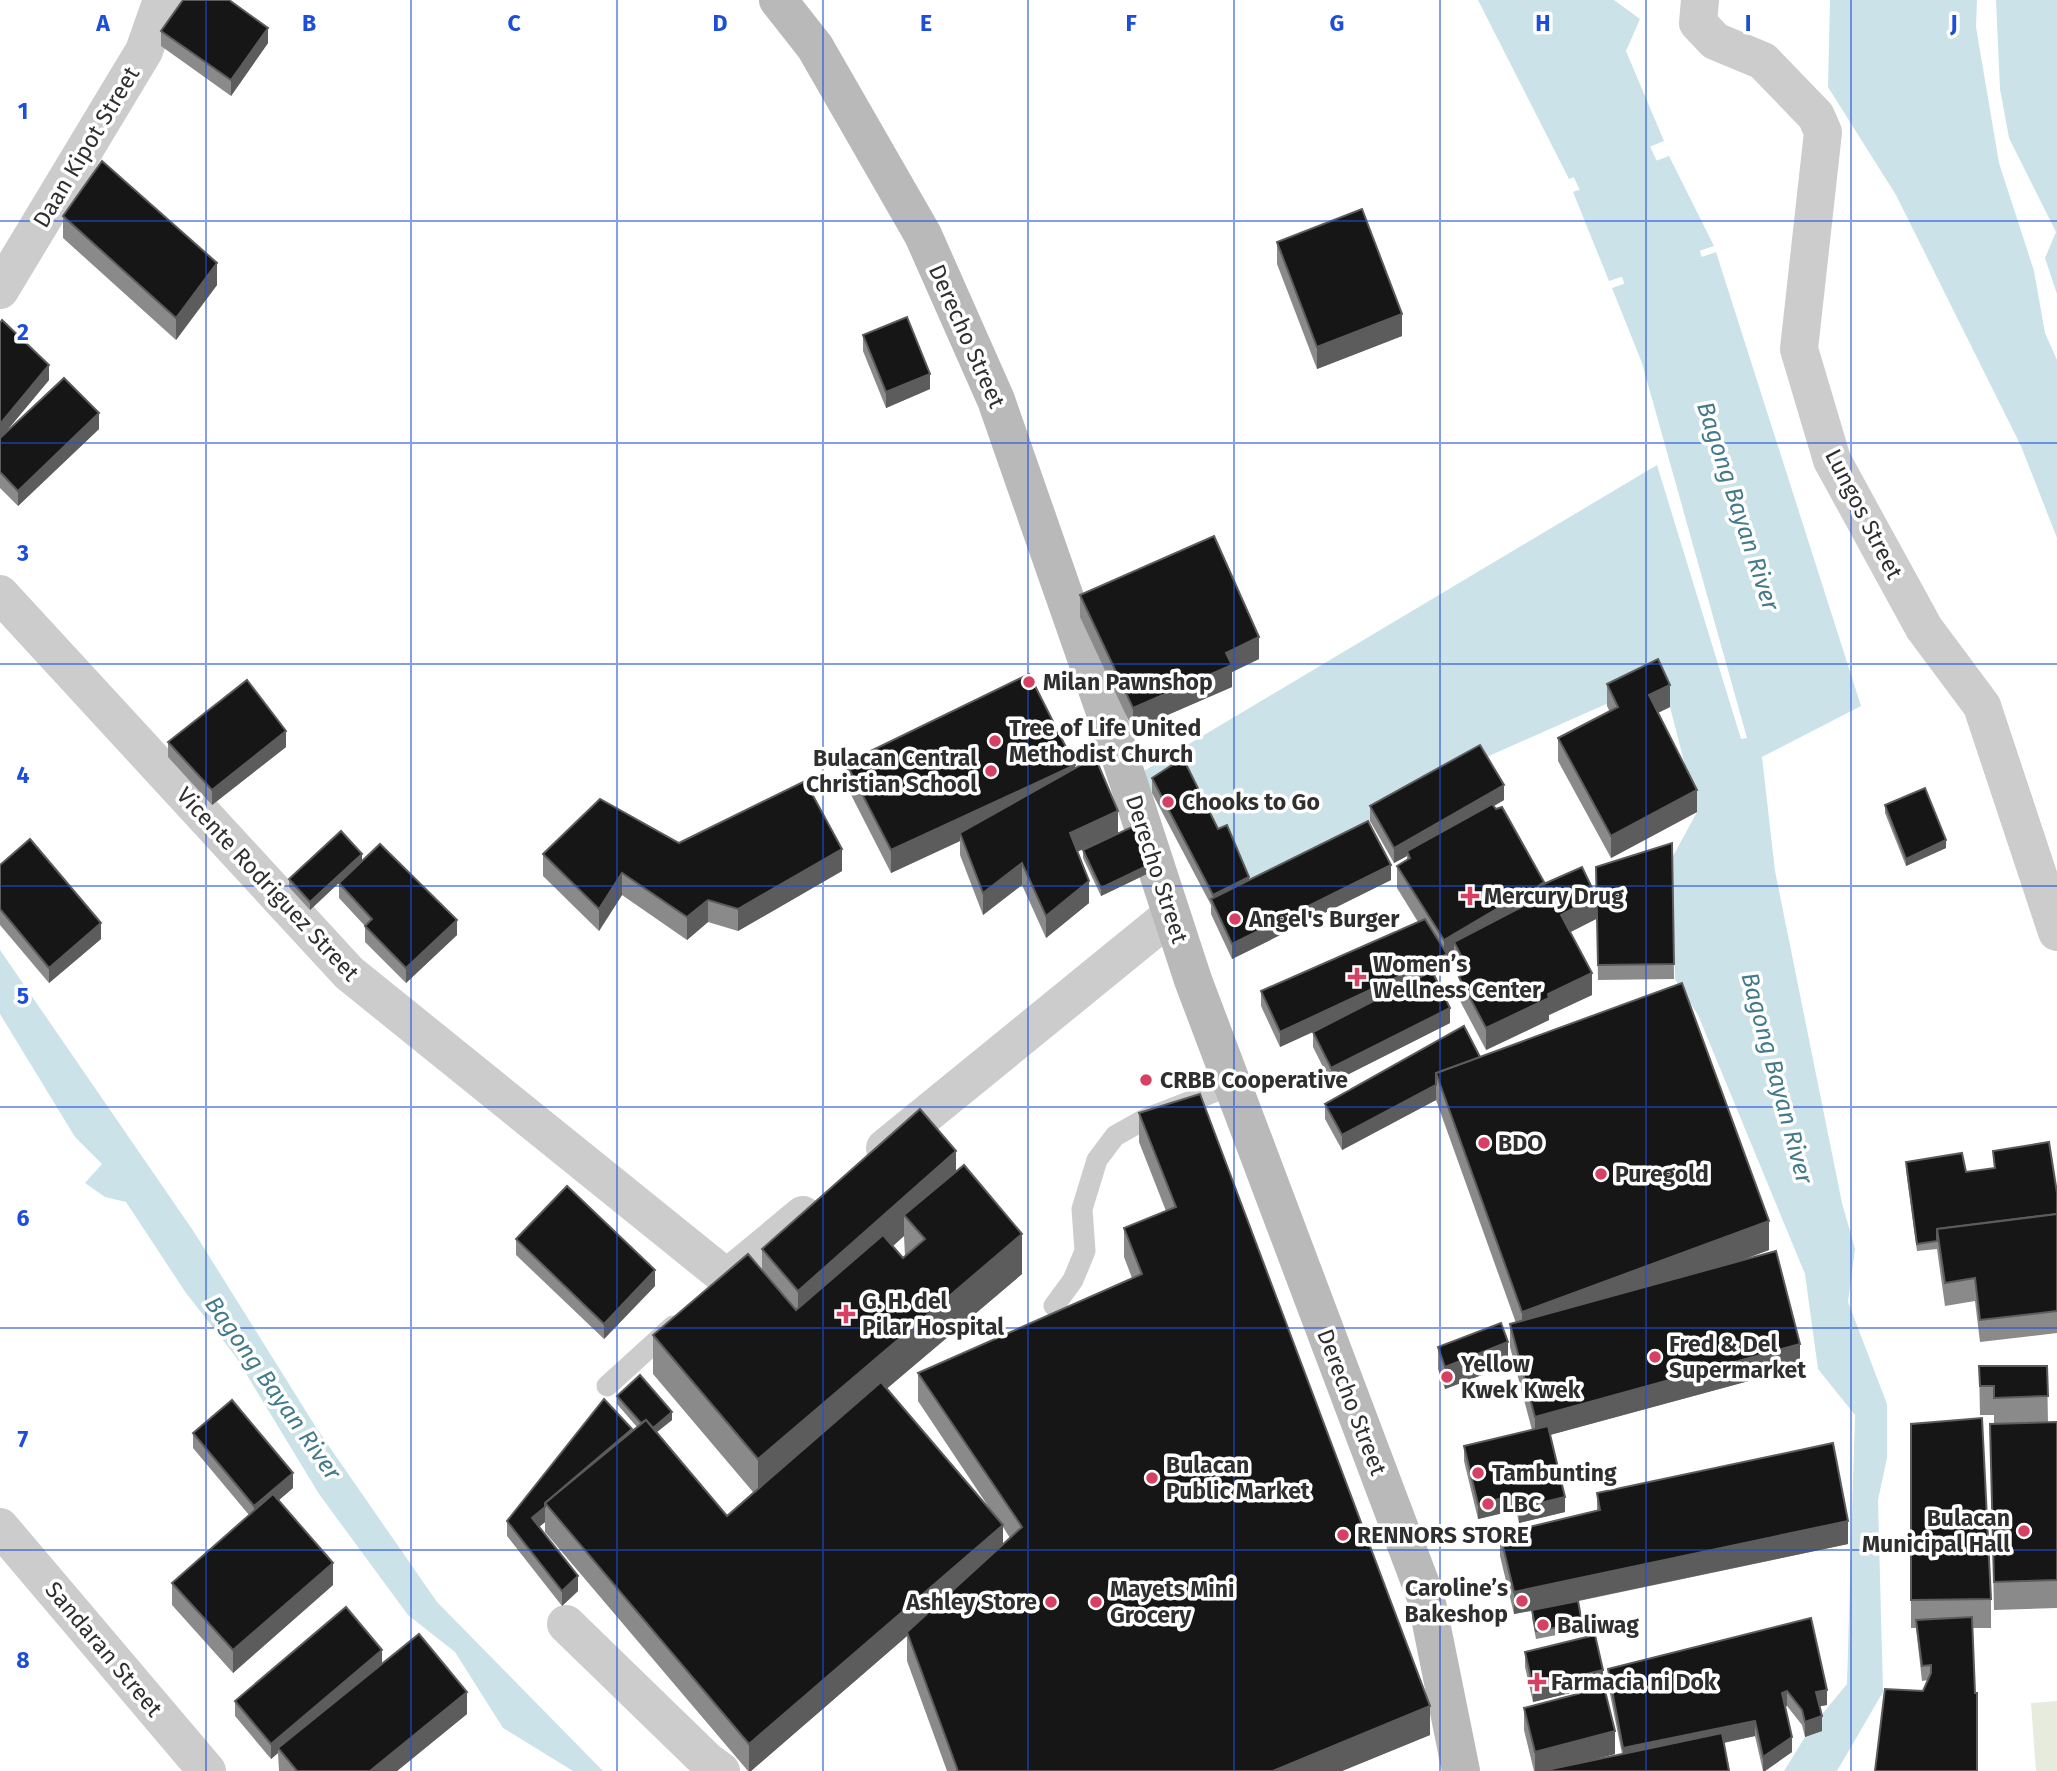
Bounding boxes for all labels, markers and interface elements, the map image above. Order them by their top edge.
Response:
text: A [95,9,110,37]
text: B [302,9,316,37]
text: C [507,9,521,37]
text: D [713,9,728,37]
text: E [920,9,932,37]
text: F [1125,9,1137,37]
text: G [1330,9,1344,37]
text: H [1535,9,1551,37]
text: I [1745,9,1751,37]
text: J [1949,9,1958,37]
street label: Daan Kipot Street [27,61,145,233]
text: 1 [18,97,28,125]
street label: Derecho Street [923,260,1011,413]
text: 2 [17,318,29,346]
water label: Bagong Bayan River [1691,398,1785,615]
street label: Lungos Street [1819,444,1909,584]
text: 3 [16,539,29,567]
place label: Milan Pawnshop [1043,668,1213,696]
marker: Milan Pawnshop [1021,674,1037,690]
place label: Tree of Life United Methodist Church [1009,714,1201,768]
marker: Tree of Life United Methodist Church [987,733,1003,749]
place label: Bulacan Central Christian School [806,744,977,798]
text: 4 [17,761,30,789]
marker: Bulacan Central Christian School [983,763,999,779]
street label: Vicente Rodriguez Street [171,781,366,987]
place label: Chooks to Go [1182,788,1320,816]
street label: Derecho Street [1120,791,1194,947]
marker: Chooks to Go [1160,794,1176,810]
place label: Mercury Drug [1484,882,1624,910]
marker: Mercury Drug [1462,888,1478,904]
place label: Angel's Burger [1248,905,1400,933]
marker: Angel's Burger [1227,911,1243,927]
place label: Women’s Wellness Center [1373,950,1542,1004]
marker: Women’s Wellness Center [1347,967,1367,987]
water label: Bagong Bayan River [1735,969,1819,1187]
text: 5 [17,982,29,1010]
place label: CRBB Cooperative [1160,1066,1348,1094]
marker: CRBB Cooperative [1138,1072,1154,1088]
place label: BDO [1498,1129,1543,1157]
marker: BDO [1476,1135,1492,1151]
place label: Puregold [1615,1160,1709,1188]
marker: Puregold [1593,1166,1609,1182]
text: 6 [17,1204,30,1232]
place label: G. H. del Pilar Hospital [862,1287,1004,1341]
water label: Bagong Bayan River [199,1291,347,1486]
marker: G. H. del Pilar Hospital [836,1304,856,1324]
street label: Derecho Street [1311,1325,1393,1480]
place label: Fred & Del Supermarket [1669,1330,1807,1384]
marker: Fred & Del Supermarket [1647,1349,1663,1365]
place label: Yellow Kwek Kwek [1460,1350,1581,1404]
marker: Yellow Kwek Kwek [1439,1369,1455,1385]
text: 7 [18,1425,29,1453]
place label: Bulacan Public Market [1166,1451,1311,1505]
place label: Tambunting [1492,1459,1617,1487]
marker: Tambunting [1470,1465,1486,1481]
marker: Bulacan Public Market [1144,1470,1160,1486]
place label: LBC [1502,1490,1542,1518]
marker: LBC [1480,1496,1496,1512]
place label: Bulacan Municipal Hall [1862,1504,2010,1558]
place label: RENNORS STORE [1357,1521,1529,1549]
marker: Bulacan Municipal Hall [2016,1523,2032,1539]
marker: RENNORS STORE [1335,1527,1351,1543]
place label: Caroline’s Bakeshop [1405,1574,1508,1628]
place label: Mayets Mini Grocery [1110,1575,1235,1629]
street label: Sandaran Street [39,1576,169,1723]
place label: Ashley Store [905,1588,1037,1616]
marker: Caroline’s Bakeshop [1514,1593,1530,1609]
marker: Ashley Store [1043,1594,1059,1610]
marker: Mayets Mini Grocery [1088,1594,1104,1610]
place label: Baliwag [1557,1611,1639,1639]
marker: Baliwag [1535,1617,1551,1633]
text: 8 [16,1646,30,1674]
place label: Farmacia ni Dok [1551,1668,1717,1696]
marker: Farmacia ni Dok [1529,1674,1545,1690]

